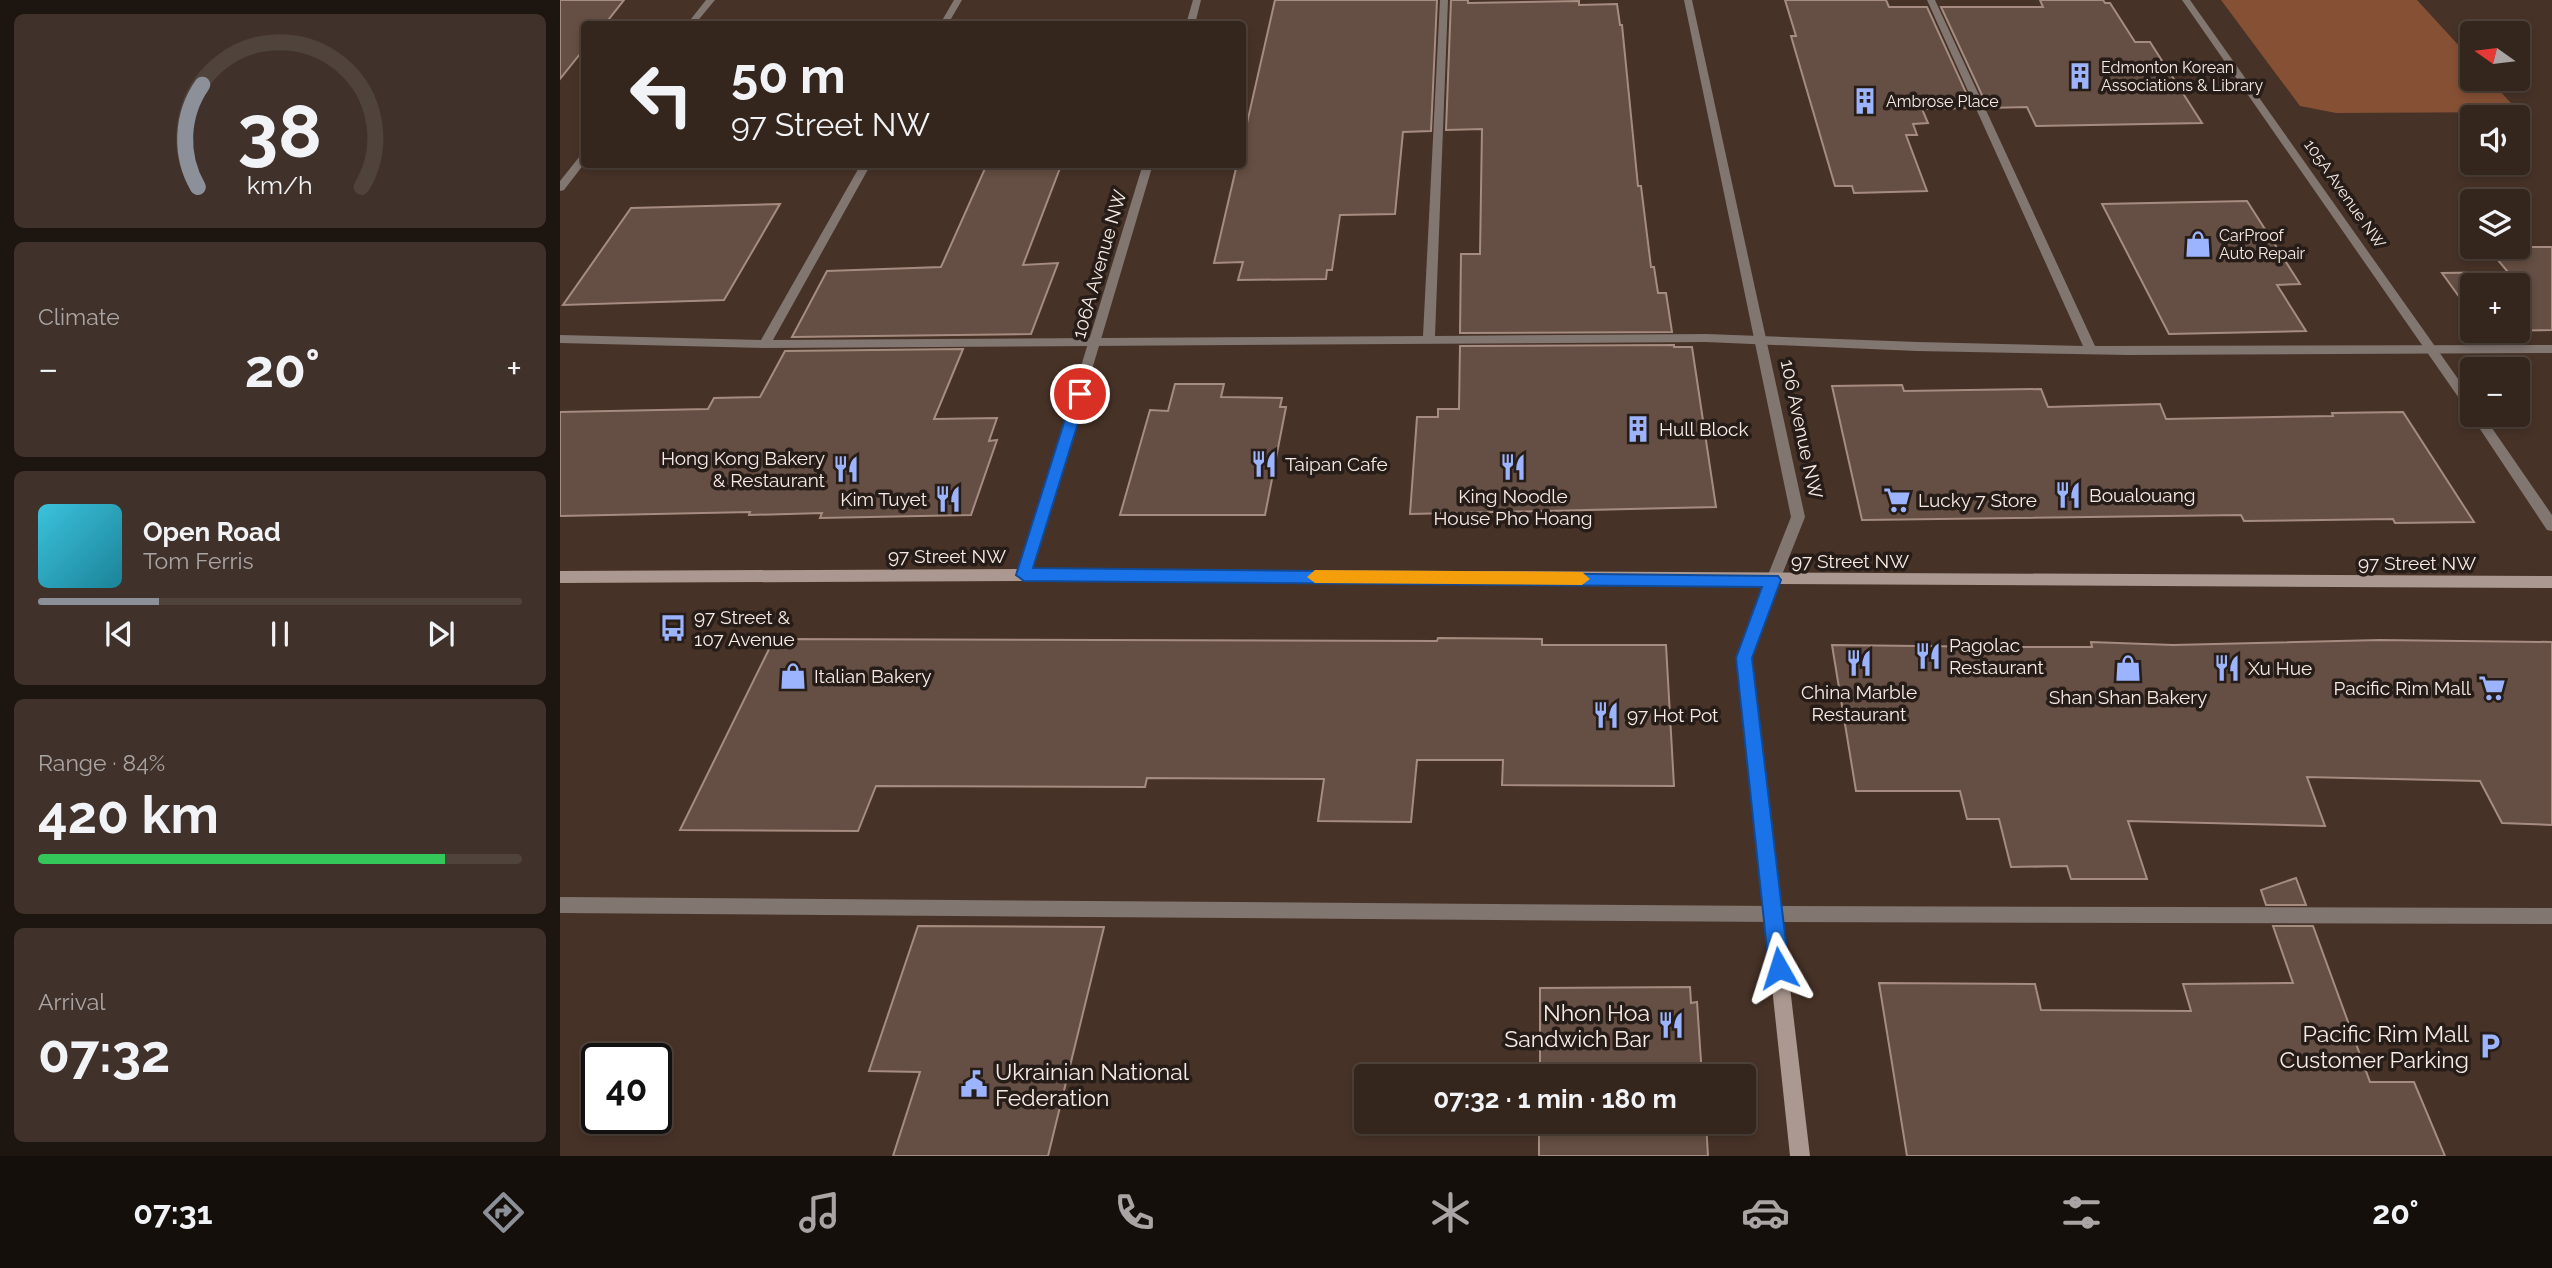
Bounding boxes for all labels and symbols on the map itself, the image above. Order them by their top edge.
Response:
north arrow [2460,21,2530,91]
place label: Edmonton Korean Associations & Library [2101,58,2263,95]
building icon: Edmonton Korean Associations & Library [2065,61,2095,91]
building icon: Ambrose Place [1850,86,1880,116]
place label: Ambrose Place [1886,92,1999,111]
street label: 105A Avenue NW [2300,136,2390,252]
street label: 106A Avenue NW [1067,187,1131,341]
place label: CarProof Auto Repair [2219,226,2306,263]
shop icon: CarProof Auto Repair [2183,229,2213,259]
street label: 106 Avenue NW [1777,357,1827,501]
pin [1050,364,1110,424]
building icon: Hull Block [1623,414,1653,444]
place label: Hull Block [1659,418,1749,440]
place label: Hong Kong Bakery & Restaurant [661,447,826,491]
restaurant icon: Taipan Cafe [1249,449,1279,479]
restaurant icon: King Noodle House Pho Hoang [1498,452,1528,482]
place label: Taipan Cafe [1285,453,1388,475]
restaurant icon: Hong Kong Bakery & Restaurant [831,454,861,484]
restaurant icon: Boualouang [2053,480,2083,510]
restaurant icon: Kim Tuyet [933,484,963,514]
place label: Boualouang [2089,484,2196,506]
place label: King Noodle House Pho Hoang [1433,485,1593,529]
supermarket icon: Lucky 7 Store [1882,485,1912,515]
place label: Kim Tuyet [840,488,928,510]
place label: Lucky 7 Store [1918,489,2037,511]
street label: 97 Street NW [888,545,1006,567]
street label: 97 Street NW [1791,550,1909,572]
street label: 97 Street NW [2358,552,2476,574]
place label: 97 Street & 107 Avenue [694,606,795,650]
bus stop icon: 97 Street & 107 Avenue [658,613,688,643]
place label: Pagolac Restaurant [1949,634,2044,678]
restaurant icon: Pagolac Restaurant [1913,641,1943,671]
restaurant icon: China Marble Restaurant [1844,648,1874,678]
shop icon: Shan Shan Bakery [2113,653,2143,683]
restaurant icon: Xu Hue [2212,653,2242,683]
place label: Xu Hue [2248,657,2312,679]
shop icon: Italian Bakery [778,661,808,691]
place label: Italian Bakery [814,665,932,687]
supermarket icon: Pacific Rim Mall [2477,673,2507,703]
place label: Pacific Rim Mall [2333,677,2472,699]
place label: China Marble Restaurant [1801,681,1917,725]
place label: Shan Shan Bakery [2049,686,2207,708]
restaurant icon: 97 Hot Pot [1591,700,1621,730]
place label: 97 Hot Pot [1627,704,1719,726]
position arrow [1742,931,1816,1005]
place label: Nhon Hoa Sandwich Bar [1504,999,1650,1052]
restaurant icon: Nhon Hoa Sandwich Bar [1656,1010,1686,1040]
place label: Pacific Rim Mall Customer Parking [2280,1020,2470,1073]
parking icon: Pacific Rim Mall Customer Parking [2475,1031,2505,1061]
speed limit sign: 40 [581,1043,672,1134]
place label: Ukrainian National Federation [995,1058,1190,1111]
public building icon: Ukrainian National Federation [959,1069,989,1099]

